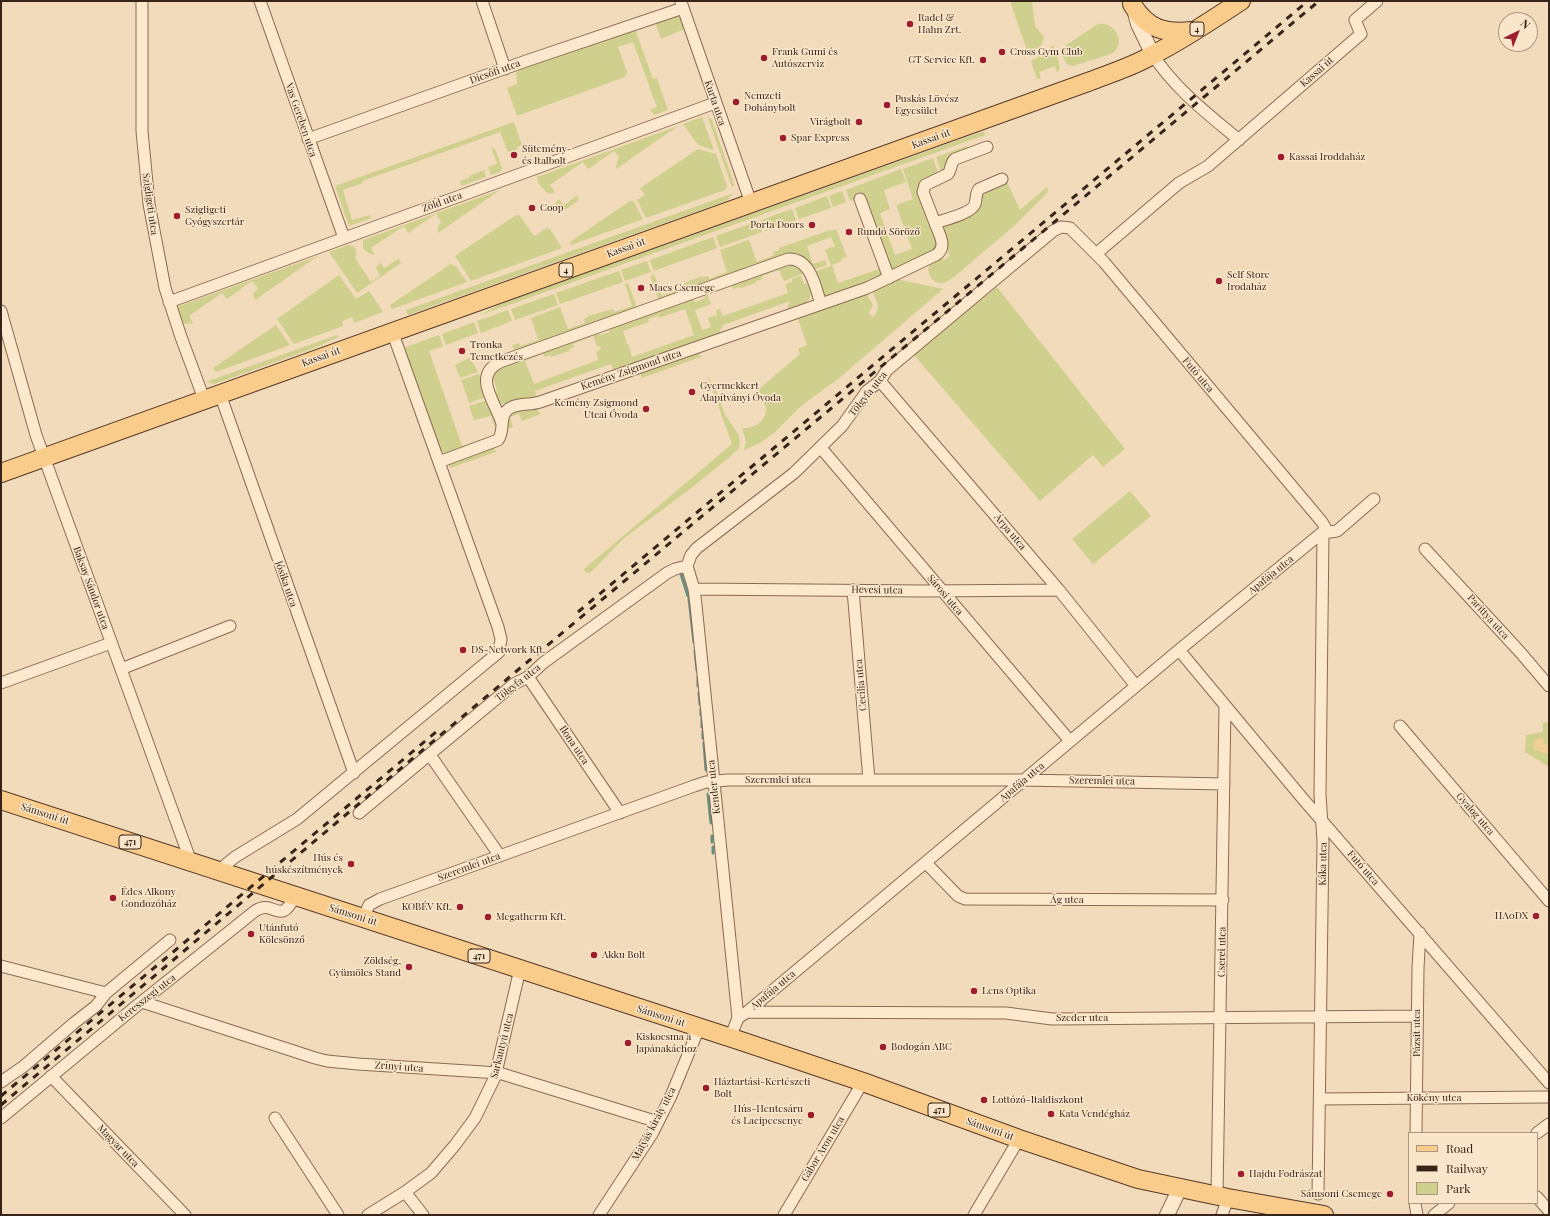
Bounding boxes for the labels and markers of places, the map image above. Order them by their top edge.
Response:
place label: Radel & Hahn Zrt. [918,12,961,36]
marker: Radel & Hahn Zrt. [905,19,915,29]
place label: Frank Gumi és Autószerviz [772,46,838,70]
place label: Cross Gym Club [1010,46,1083,58]
marker: Cross Gym Club [997,47,1007,57]
marker: Frank Gumi és Autószerviz [759,53,769,63]
place label: GT Service Kft. [908,54,975,66]
marker: GT Service Kft. [978,55,988,65]
place label: Nemzeti Dohánybolt [744,90,796,114]
place label: Puskás Lövész Egyesület [895,93,959,116]
marker: Nemzeti Dohánybolt [731,97,741,107]
marker: Puskás Lövész Egyesület [882,100,892,110]
place label: Virágbolt [810,116,851,128]
marker: Virágbolt [854,117,864,127]
place label: Spar Express [791,132,849,144]
marker: Spar Express [778,133,788,143]
place label: Sütemény- és Italbolt [522,143,571,166]
marker: Sütemény- és Italbolt [509,150,519,160]
place label: Kassai Iroddaház [1289,151,1365,163]
marker: Kassai Iroddaház [1276,152,1286,162]
place label: Coop [540,202,564,214]
marker: Coop [527,203,537,213]
place label: Szigligeti Gyógyszertár [185,204,244,228]
marker: Szigligeti Gyógyszertár [172,211,182,221]
place label: Porta Doors [750,219,804,231]
marker: Porta Doors [807,220,817,230]
place label: Rundó Söröző [857,226,920,238]
marker: Rundó Söröző [844,227,854,237]
place label: Self Store Irodaház [1227,269,1270,292]
marker: Self Store Irodaház [1214,276,1224,286]
place label: Macs Csemege [649,282,715,294]
marker: Macs Csemege [636,283,646,293]
place label: Tronka Temetkezés [470,339,523,362]
marker: Tronka Temetkezés [457,346,467,356]
place label: Gyermekkert Alapítványi Óvoda [700,380,781,404]
marker: Gyermekkert Alapítványi Óvoda [687,387,697,397]
place label: Kemény Zsigmond Utcai Óvoda [554,397,638,420]
marker: Kemény Zsigmond Utcai Óvoda [641,404,651,414]
place label: DS-Network Kft. [471,644,545,656]
marker: DS-Network Kft. [458,645,468,655]
place label: Hús és húskészítmények [266,852,343,876]
marker: Hús és húskészítmények [346,859,356,869]
place label: Édes Alkony Gondozóház [121,886,177,910]
marker: Édes Alkony Gondozóház [108,893,118,903]
place label: KOBÉV Kft. [402,901,452,913]
marker: KOBÉV Kft. [455,902,465,912]
place label: HA0DX [1495,910,1528,922]
place label: Megatherm Kft. [496,911,566,923]
marker: HA0DX [1531,911,1541,921]
marker: Megatherm Kft. [483,912,493,922]
place label: Utánfutó Kölcsönző [259,922,305,946]
marker: Utánfutó Kölcsönző [246,929,256,939]
place label: Akku Bolt [602,949,645,961]
marker: Akku Bolt [589,950,599,960]
place label: Zöldség, Gyümölcs Stand [329,955,401,978]
marker: Zöldség, Gyümölcs Stand [404,962,414,972]
place label: Lens Optika [982,985,1036,997]
marker: Lens Optika [969,986,979,996]
place label: Kiskocsma a Japánakáchoz [636,1031,697,1054]
marker: Kiskocsma a Japánakáchoz [623,1038,633,1048]
place label: Bodogán ABC [891,1041,952,1053]
marker: Bodogán ABC [878,1042,888,1052]
place label: Háztartási-Kertészeti Bolt [714,1076,810,1100]
marker: Háztartási-Kertészeti Bolt [701,1083,711,1093]
place label: Lottózó-Italdiszkont [992,1094,1084,1106]
marker: Lottózó-Italdiszkont [979,1095,989,1105]
place label: Hús-Hentesáru és Lacipecsenye [731,1103,803,1126]
place label: Kata Vendégház [1059,1108,1130,1120]
marker: Kata Vendégház [1046,1109,1056,1119]
marker: Hús-Hentesáru és Lacipecsenye [806,1110,816,1120]
place label: Hajdu Fodrászat [1249,1168,1322,1180]
marker: Hajdu Fodrászat [1236,1169,1246,1179]
place label: Sámsoni Csemege [1301,1188,1382,1200]
marker: Sámsoni Csemege [1385,1189,1395,1199]

